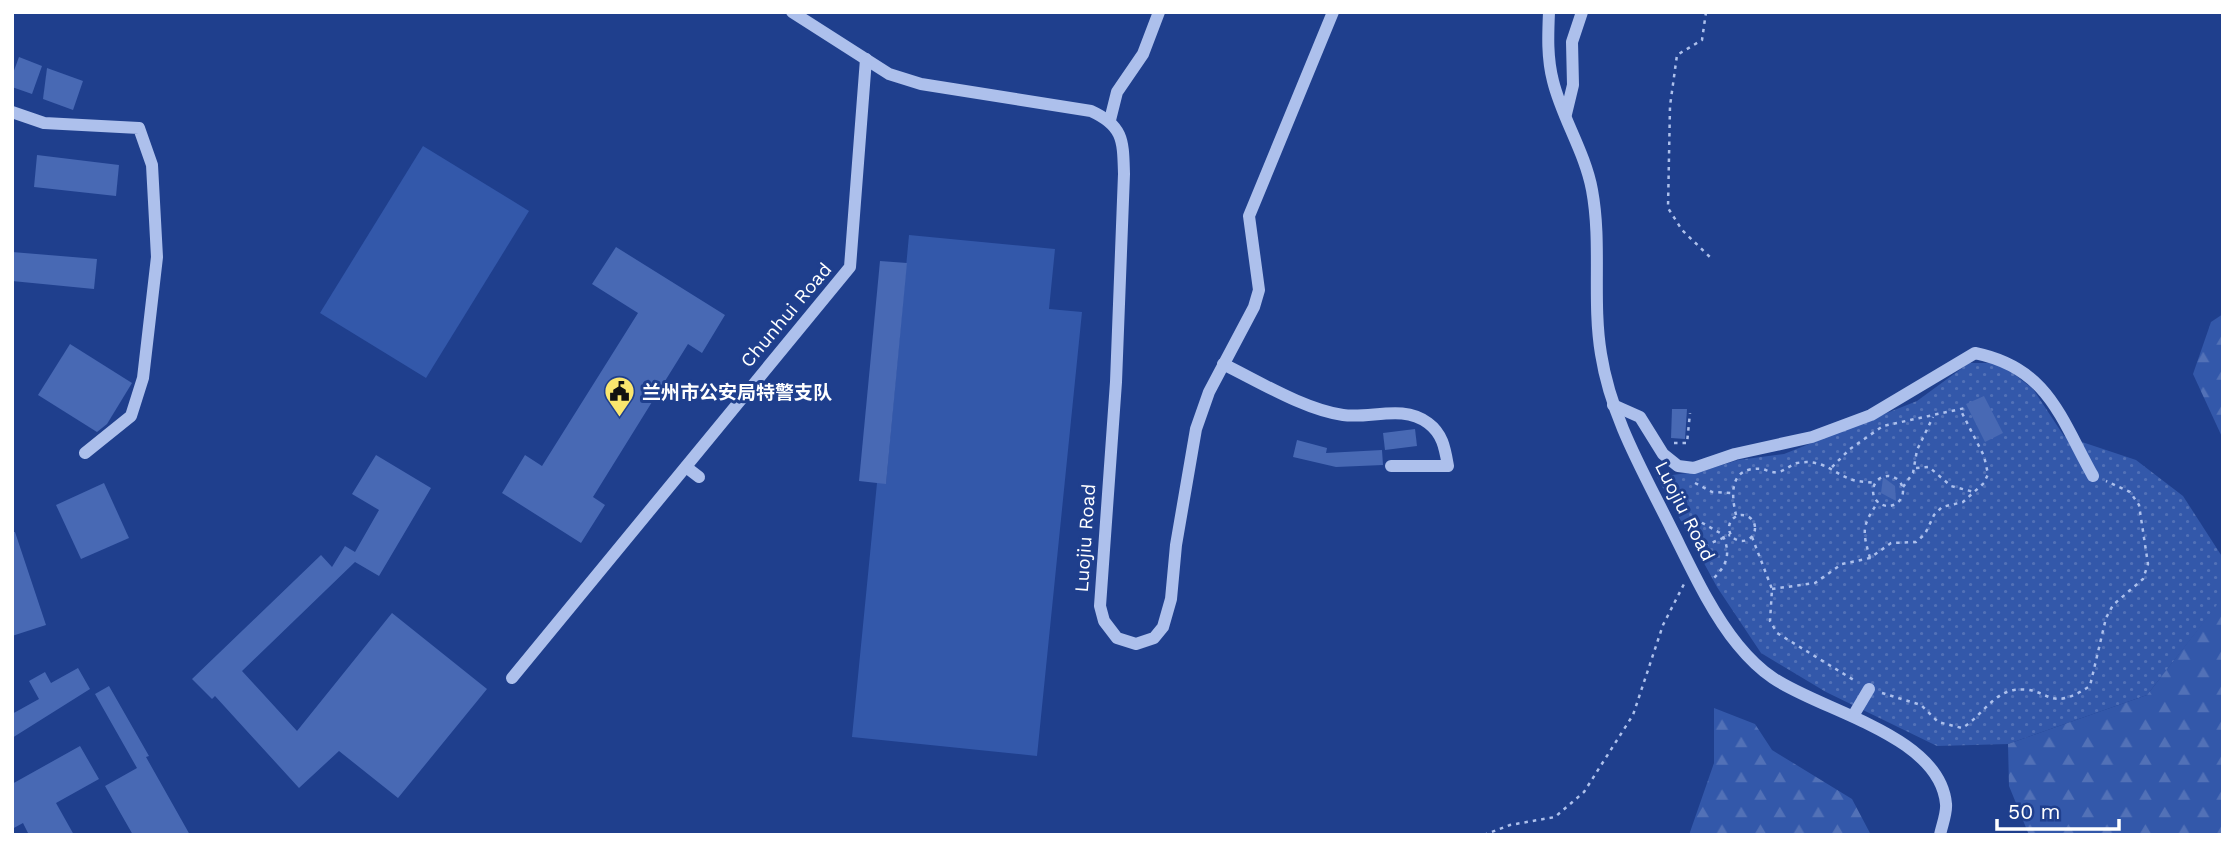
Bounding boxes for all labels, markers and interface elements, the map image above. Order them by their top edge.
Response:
street label: Chunhui Road [736,258,836,372]
public building icon: 兰州市公安局特警支队 [602,375,636,419]
place label: 兰州市公安局特警支队 [642,381,832,404]
street label: Luojiu Road [1650,457,1720,565]
street label: Luojiu Road [1070,483,1100,593]
scale bar [1997,788,2120,832]
text: 50 m [2008,799,2060,824]

